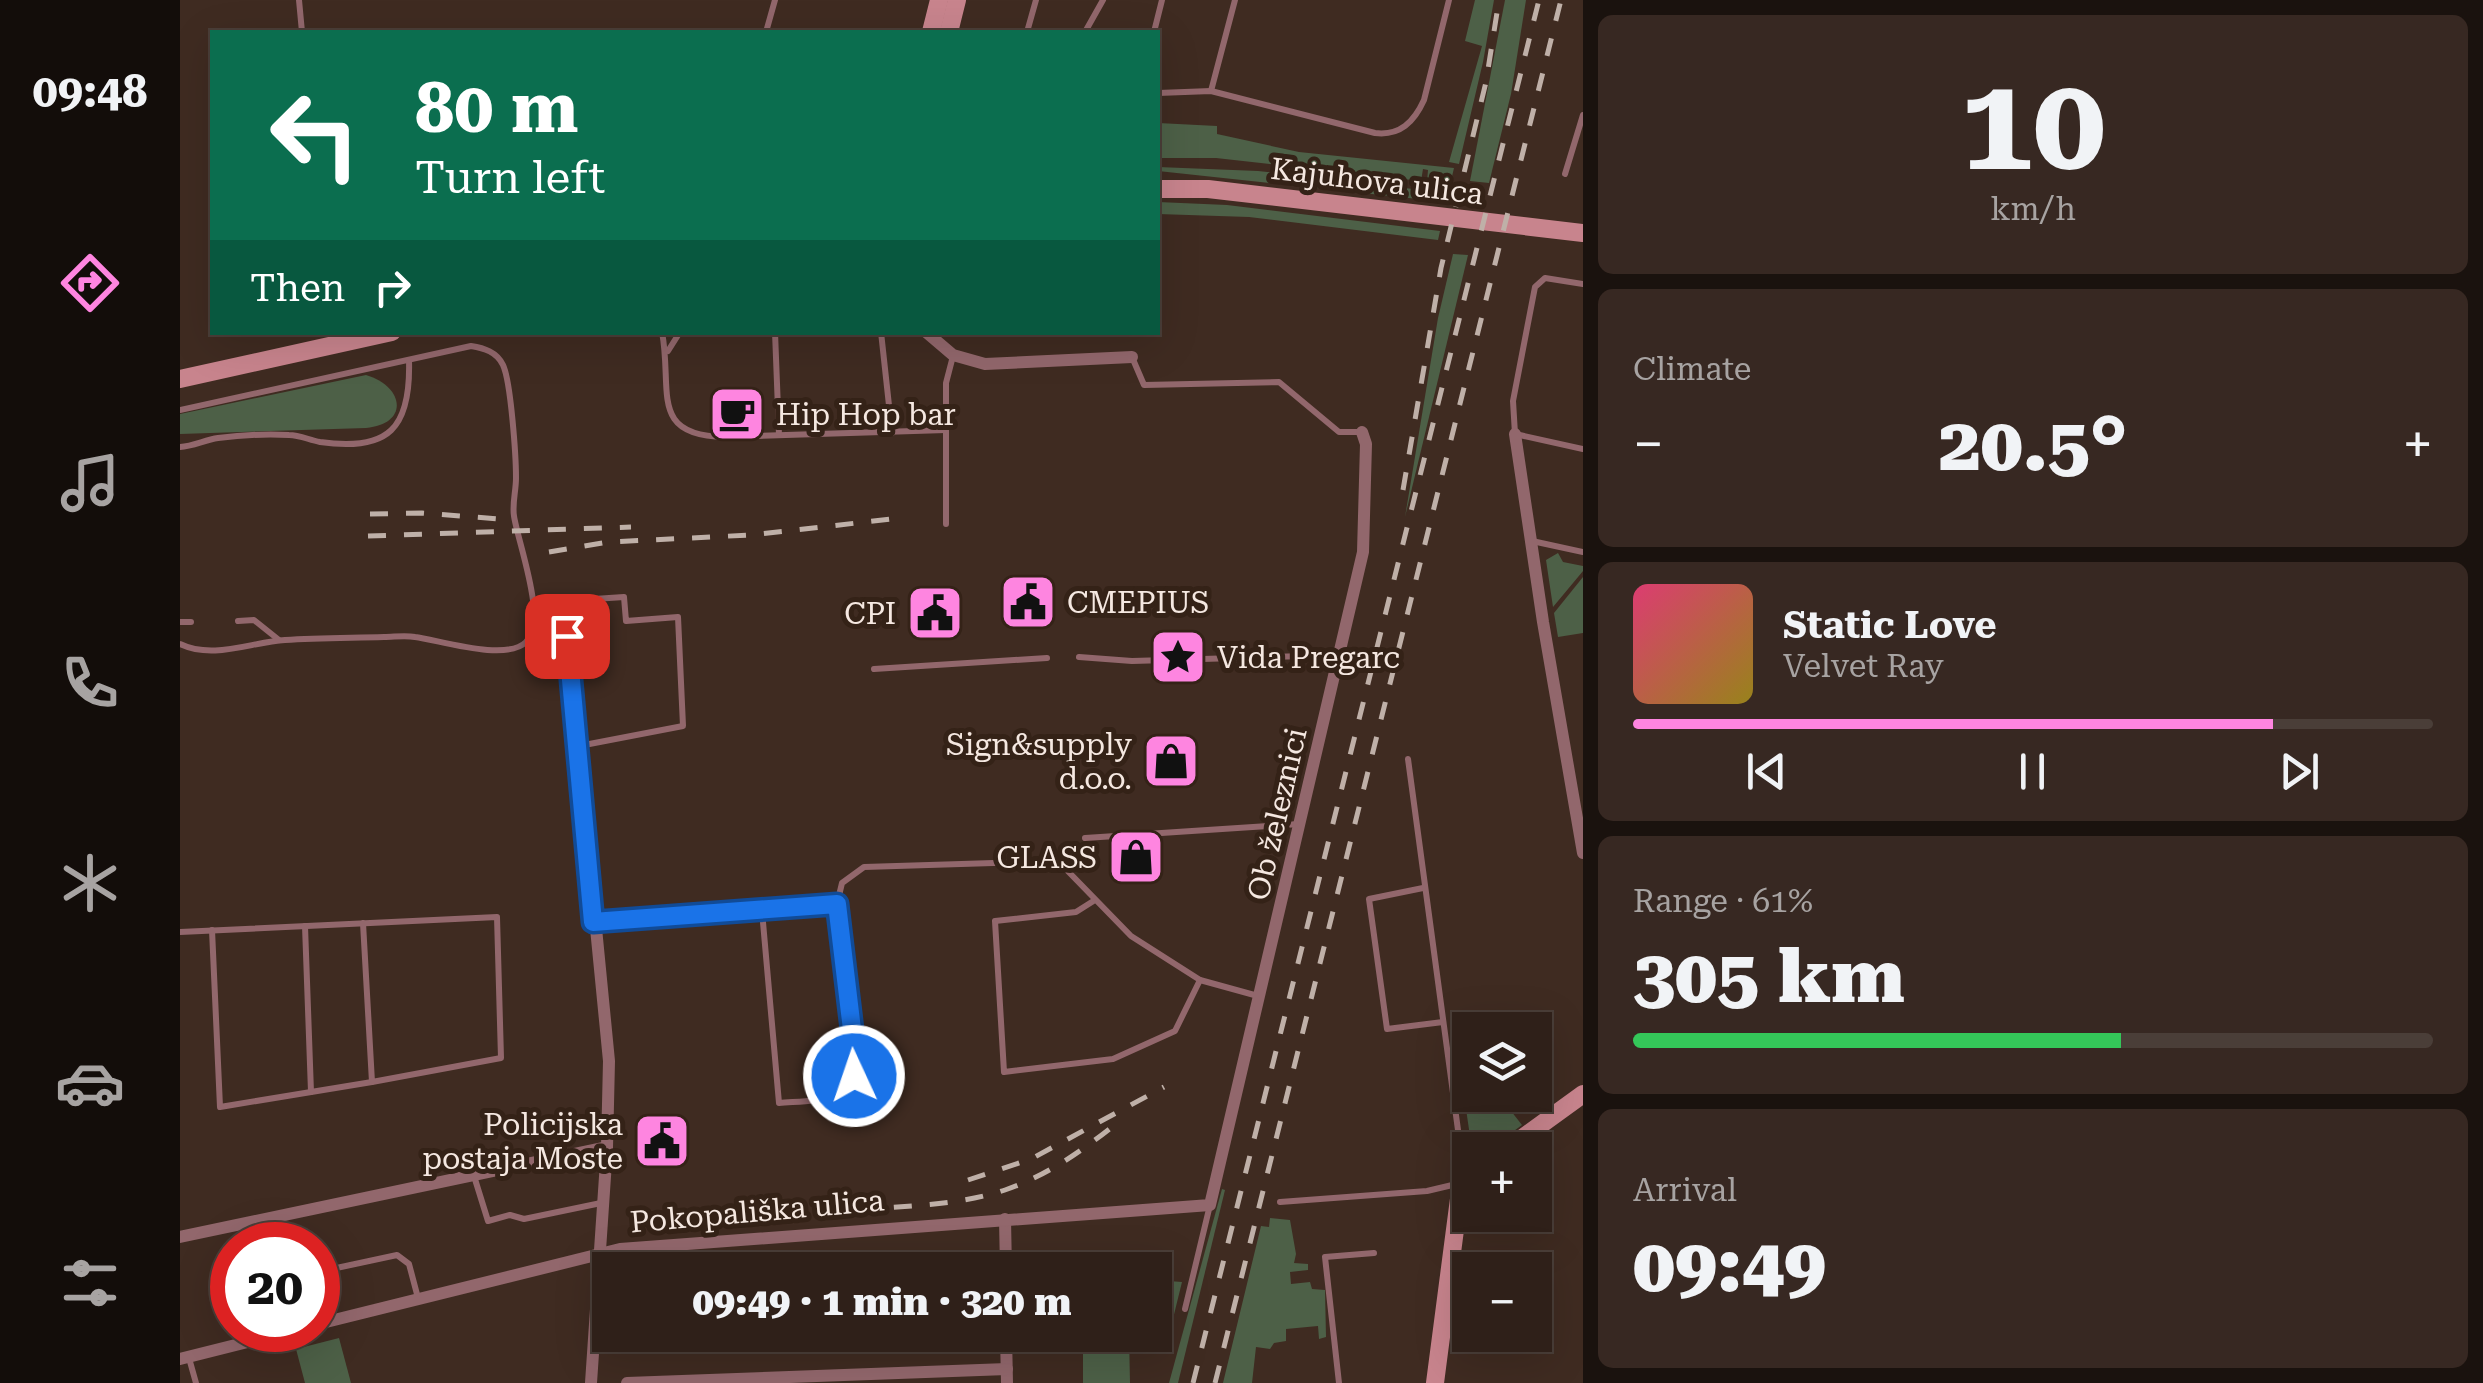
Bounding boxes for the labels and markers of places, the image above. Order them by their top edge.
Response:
cafe icon: Hip Hop bar [707,384,767,444]
place label: Hip Hop bar [776,397,956,432]
public building icon: CMEPIUS [998,572,1058,632]
public building icon: CPI [905,583,965,643]
place label: CMEPIUS [1067,585,1209,620]
pin [525,594,610,679]
place label: CPI [844,596,896,631]
place icon: Vida Pregarc [1148,627,1208,687]
place label: Vida Pregarc [1217,640,1400,675]
place label: Sign&supply d.o.o. [946,727,1132,796]
shop icon: Sign&supply d.o.o. [1141,731,1201,791]
shop icon: GLASS [1106,827,1166,887]
place label: GLASS [997,840,1097,875]
place label: Policijska postaja Moste [422,1107,623,1176]
public building icon: Policijska postaja Moste [632,1111,692,1171]

